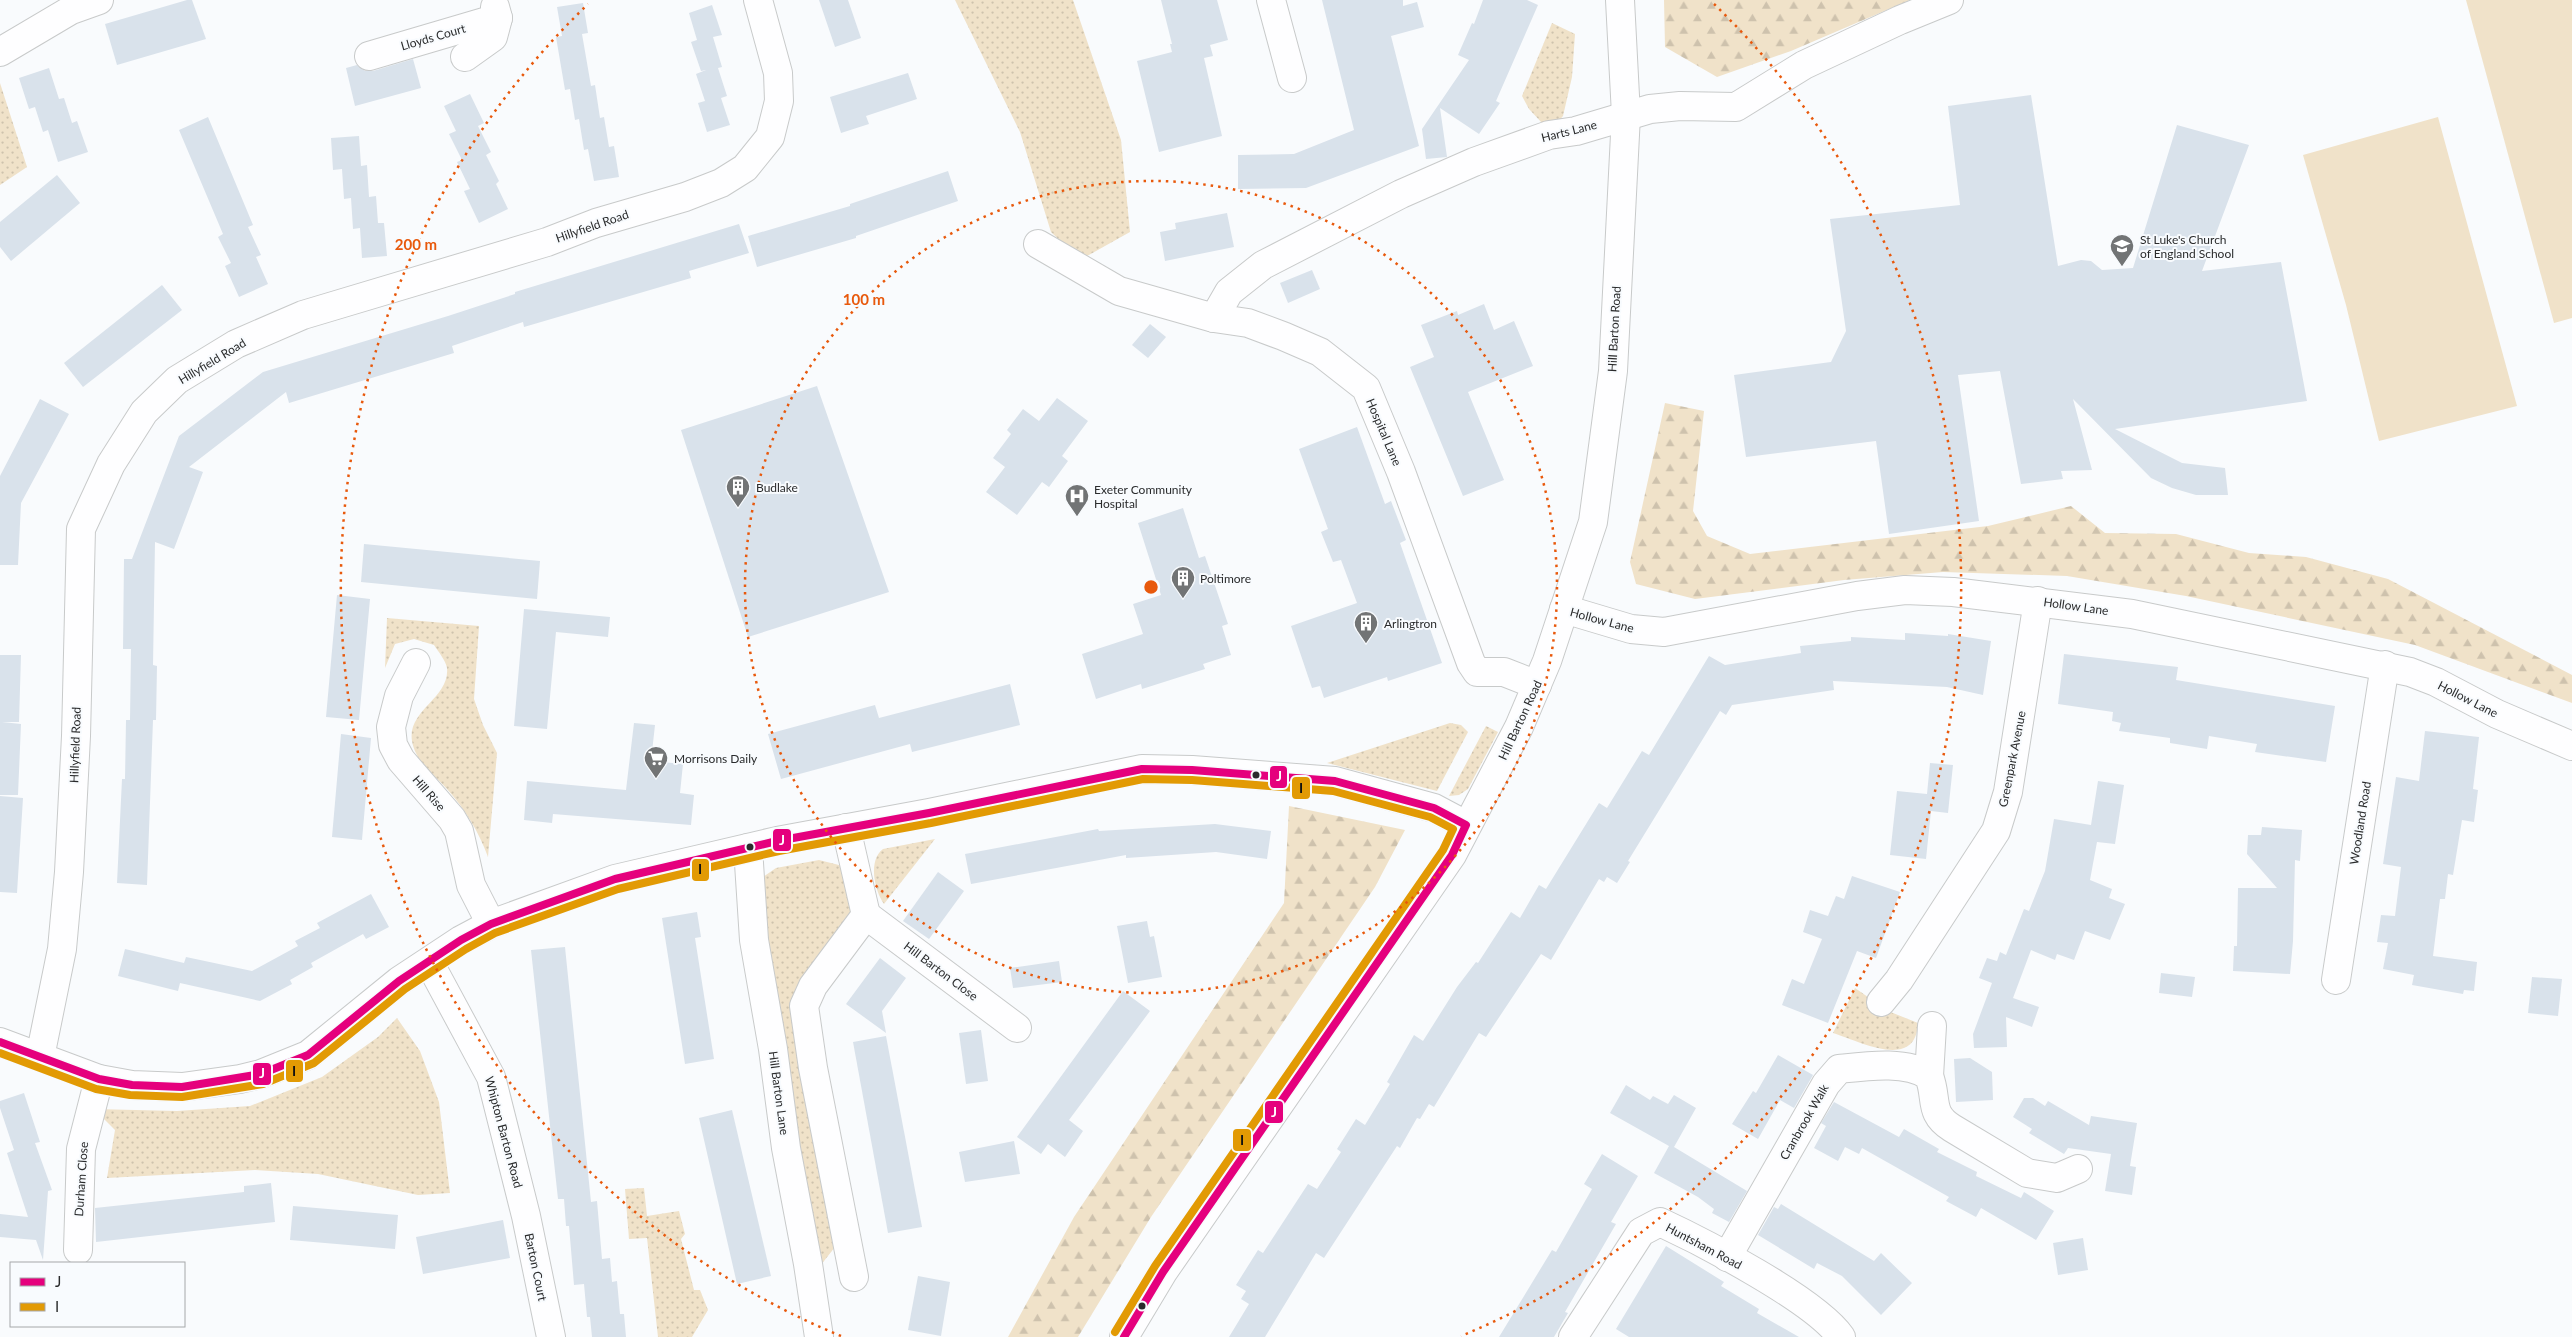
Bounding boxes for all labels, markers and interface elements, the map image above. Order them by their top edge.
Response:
street label: Lloyds Court [399,20,468,53]
street label: Harts Lane [1540,117,1598,145]
street label: Hillyfield Road [554,206,630,246]
place label: St Luke's Church of England School [2140,232,2234,261]
school or university icon: St Luke's Church of England School [2109,233,2135,267]
text: 200 m [395,235,437,253]
street label: Hill Barton Road [1604,286,1624,372]
text: 100 m [843,290,885,308]
street label: Hillyfield Road [175,335,249,387]
street label: Hospital Lane [1363,396,1405,468]
building icon: Budlake [725,474,751,508]
place label: Budlake [756,480,798,495]
place label: Exeter Community Hospital [1094,482,1193,511]
hospital icon: Exeter Community Hospital [1064,483,1090,517]
building icon: Poltimore [1170,565,1196,599]
place label: Poltimore [1200,571,1251,586]
centre of rings [1142,578,1160,596]
street label: Hollow Lane [2042,594,2110,618]
street label: Hollow Lane [1568,604,1636,636]
building icon: Arlingtron [1353,610,1379,644]
place label: Arlingtron [1384,616,1437,631]
street label: Hollow Lane [2435,677,2501,721]
street label: Hill Barton Road [1495,678,1545,762]
street label: Hillyfield Road [66,707,84,783]
street label: Greenpark Avenue [1995,710,2029,808]
supermarket icon: Morrisons Daily [643,745,669,779]
place label: Morrisons Daily [674,751,758,766]
line badge: J [1269,765,1288,789]
text: J [1276,767,1282,784]
unlabelled marker [1251,770,1261,780]
street label: Hill Rise [409,772,449,814]
line badge: I [1291,776,1311,800]
text: I [1299,779,1303,796]
street label: Woodland Road [2346,780,2374,866]
line badge: J [772,828,792,852]
text: J [779,831,785,848]
unlabelled marker [745,842,755,852]
line badge: I [691,858,710,882]
text: I [698,860,702,877]
street label: Hill Barton Close [901,938,981,1004]
street label: Hill Barton Lane [766,1050,792,1136]
line badge: I [285,1059,304,1083]
line badge: J [252,1062,272,1086]
text: I [292,1062,296,1079]
text: J [259,1064,265,1081]
street label: Whipton Barton Road [482,1075,526,1189]
street label: Cranbrook Walk [1776,1081,1832,1163]
line badge: J [1264,1100,1284,1124]
text: J [1271,1103,1277,1120]
line badge: I [1232,1128,1252,1152]
text: I [1240,1131,1244,1148]
street label: Durham Close [71,1141,91,1217]
street label: Huntsham Road [1663,1220,1745,1272]
street label: Barton Court [522,1232,551,1303]
legend [10,1262,185,1327]
text: J [55,1272,61,1290]
text: I [55,1297,59,1315]
unlabelled marker [1137,1301,1147,1311]

